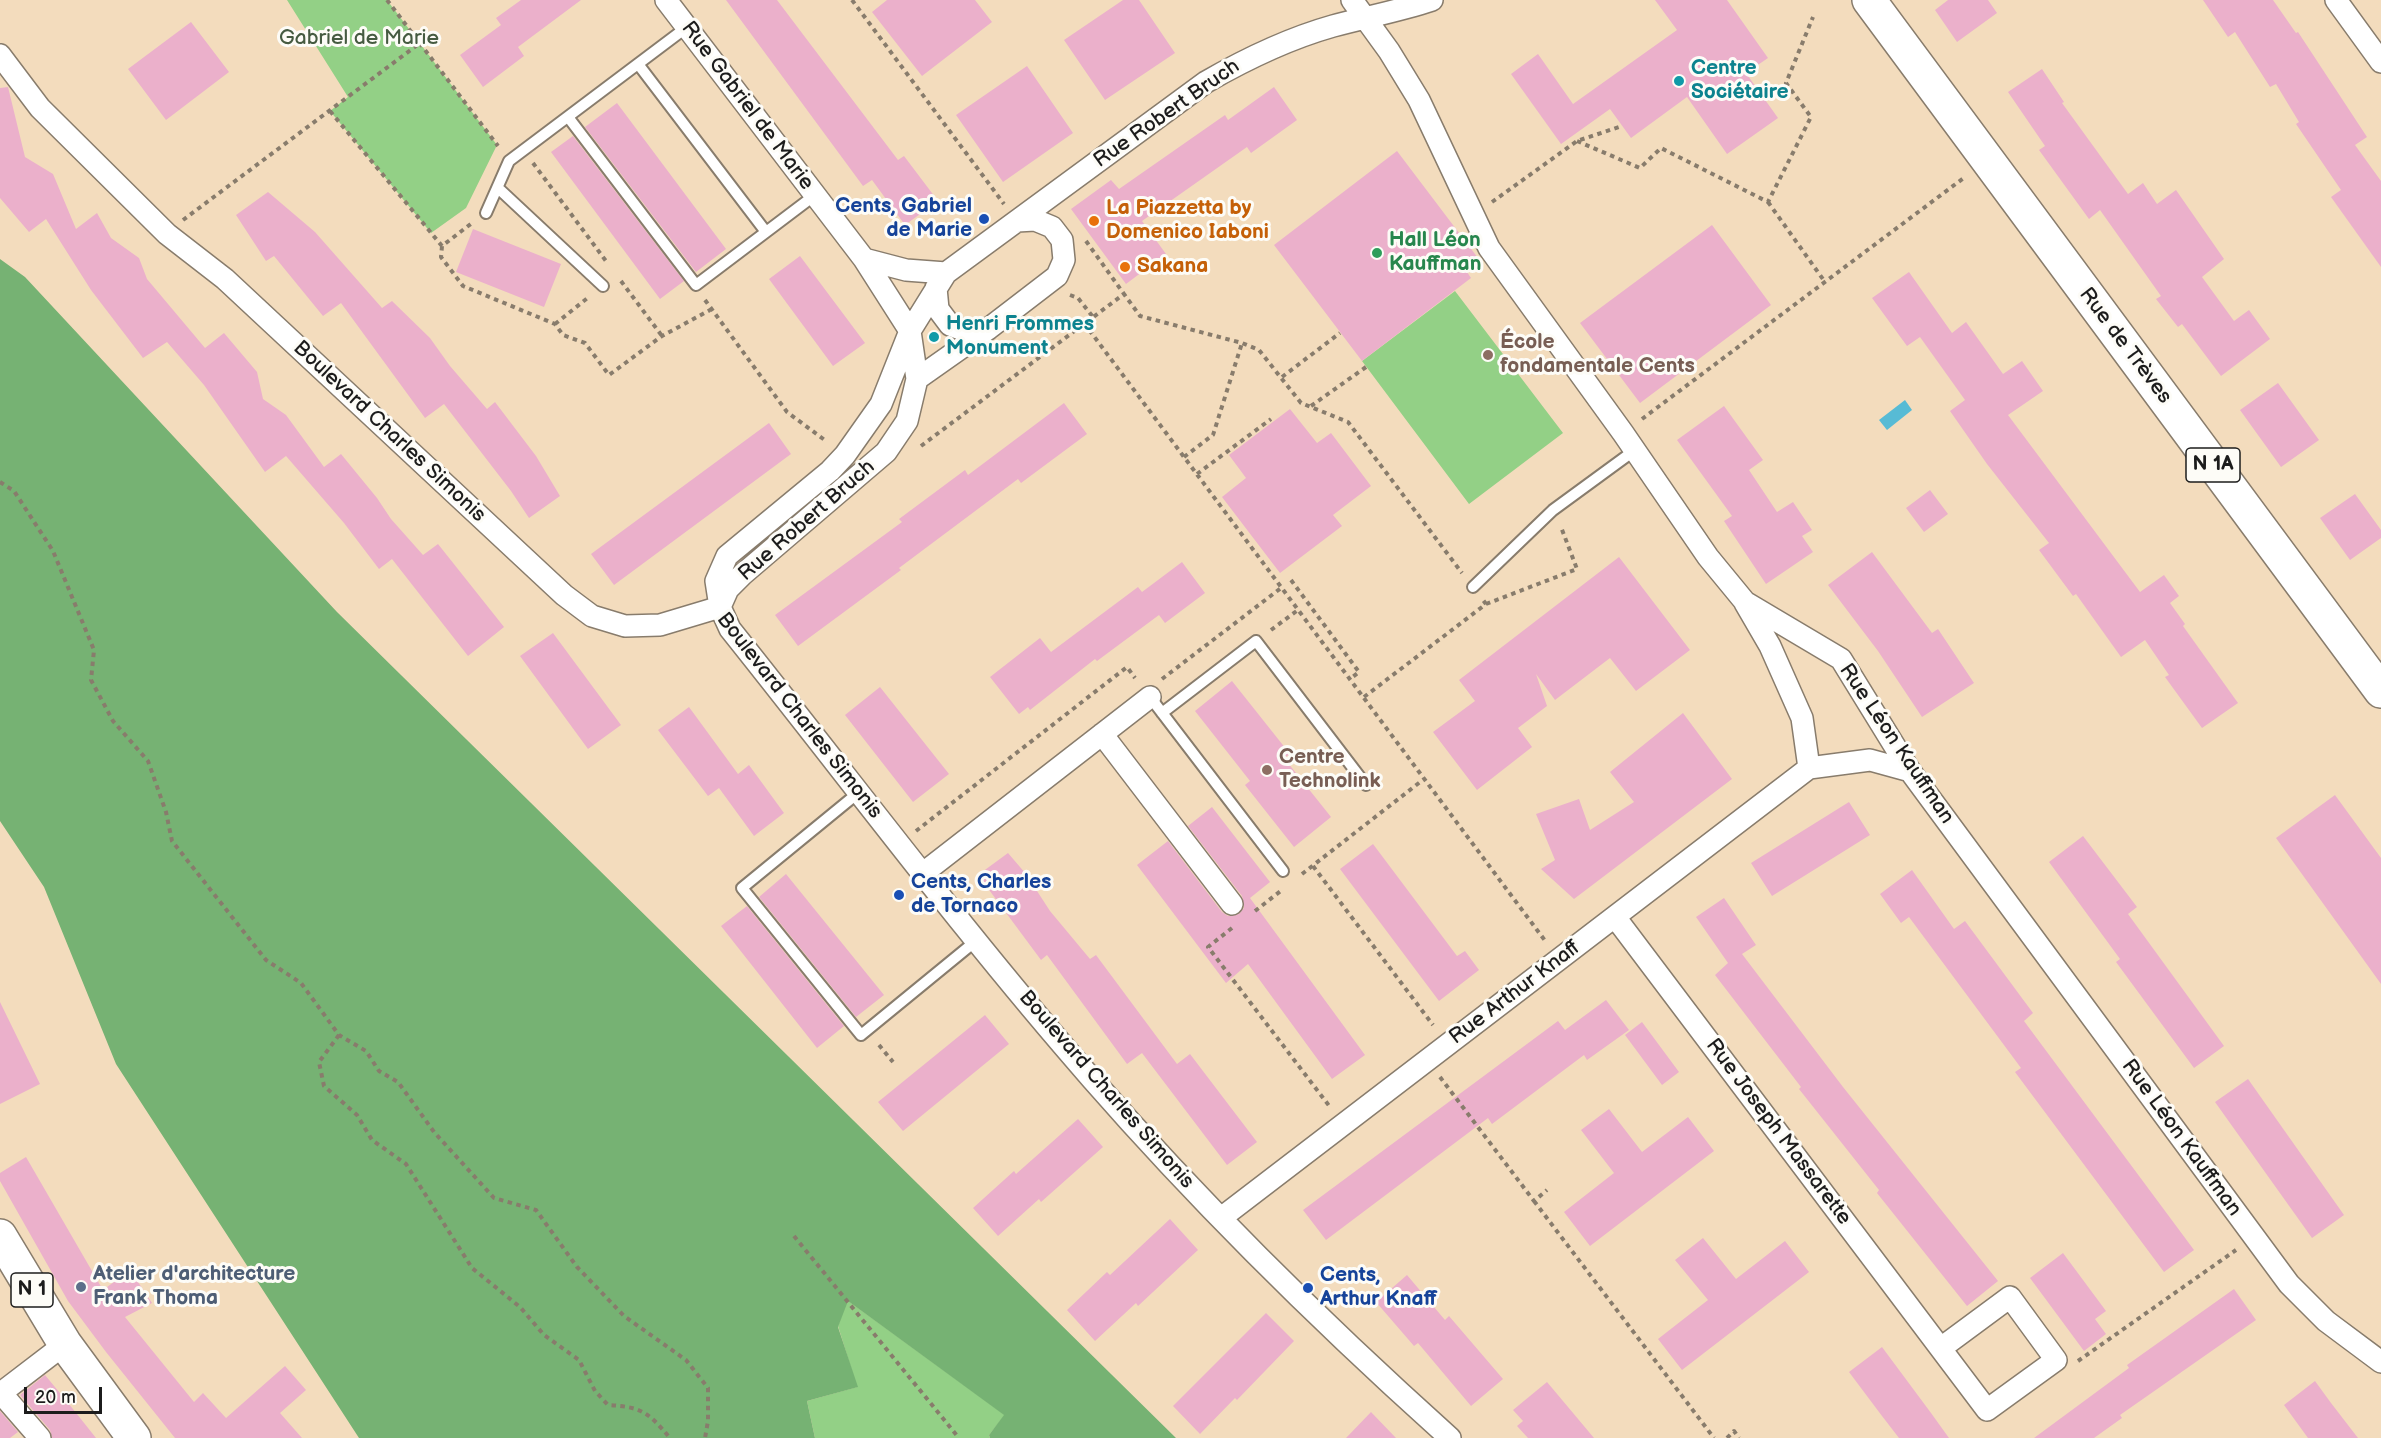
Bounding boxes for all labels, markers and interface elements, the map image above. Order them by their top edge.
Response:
street label: Rue Gabriel de Marie [675,17,819,195]
park label: Gabriel de Marie [279,26,439,52]
street label: Rue Robert Bruch [1089,54,1245,174]
place label: Centre Sociétaire [1691,56,1789,106]
marker: Centre Sociétaire [1672,74,1686,88]
place label: Cents, Gabriel de Marie [835,194,972,244]
place label: La Piazzetta by Domenico Iaboni [1106,196,1269,246]
marker: Cents, Gabriel de Marie [977,212,991,226]
marker: La Piazzetta by Domenico Iaboni [1087,214,1101,228]
place label: Hall Léon Kauffman [1389,228,1481,278]
marker: Hall Léon Kauffman [1370,246,1384,260]
place label: Sakana [1137,254,1208,280]
marker: Sakana [1118,260,1132,274]
street label: Rue de Trèves [2073,283,2177,409]
place label: Henri Frommes Monument [946,312,1094,362]
marker: Henri Frommes Monument [927,330,941,344]
place label: École fondamentale Cents [1500,330,1695,380]
street label: Boulevard Charles Simonis [287,336,491,528]
marker: École fondamentale Cents [1481,348,1495,362]
road number: N 1A [2186,448,2240,482]
street label: Rue Robert Bruch [734,455,880,587]
street label: Boulevard Charles Simonis [711,608,887,824]
street label: Rue Léon Kauffman [1833,659,1959,829]
place label: Centre Technolink [1279,745,1380,795]
marker: Centre Technolink [1260,763,1274,777]
place label: Cents, Charles de Tornaco [911,870,1051,920]
marker: Cents, Charles de Tornaco [892,888,906,902]
street label: Rue Arthur Knaff [1445,936,1585,1050]
street label: Boulevard Charles Simonis [1013,986,1199,1194]
street label: Rue Joseph Massarette [1700,1034,1856,1230]
street label: Rue Léon Kauffman [2116,1055,2246,1221]
place label: Atelier d'architecture Frank Thoma [93,1262,295,1312]
place label: Cents, Arthur Knaff [1320,1263,1437,1313]
road number: N 1 [11,1273,53,1307]
marker: Atelier d'architecture Frank Thoma [74,1280,88,1294]
marker: Cents, Arthur Knaff [1301,1281,1315,1295]
scale bar [27,1375,105,1413]
text: 20 m [35,1387,76,1408]

